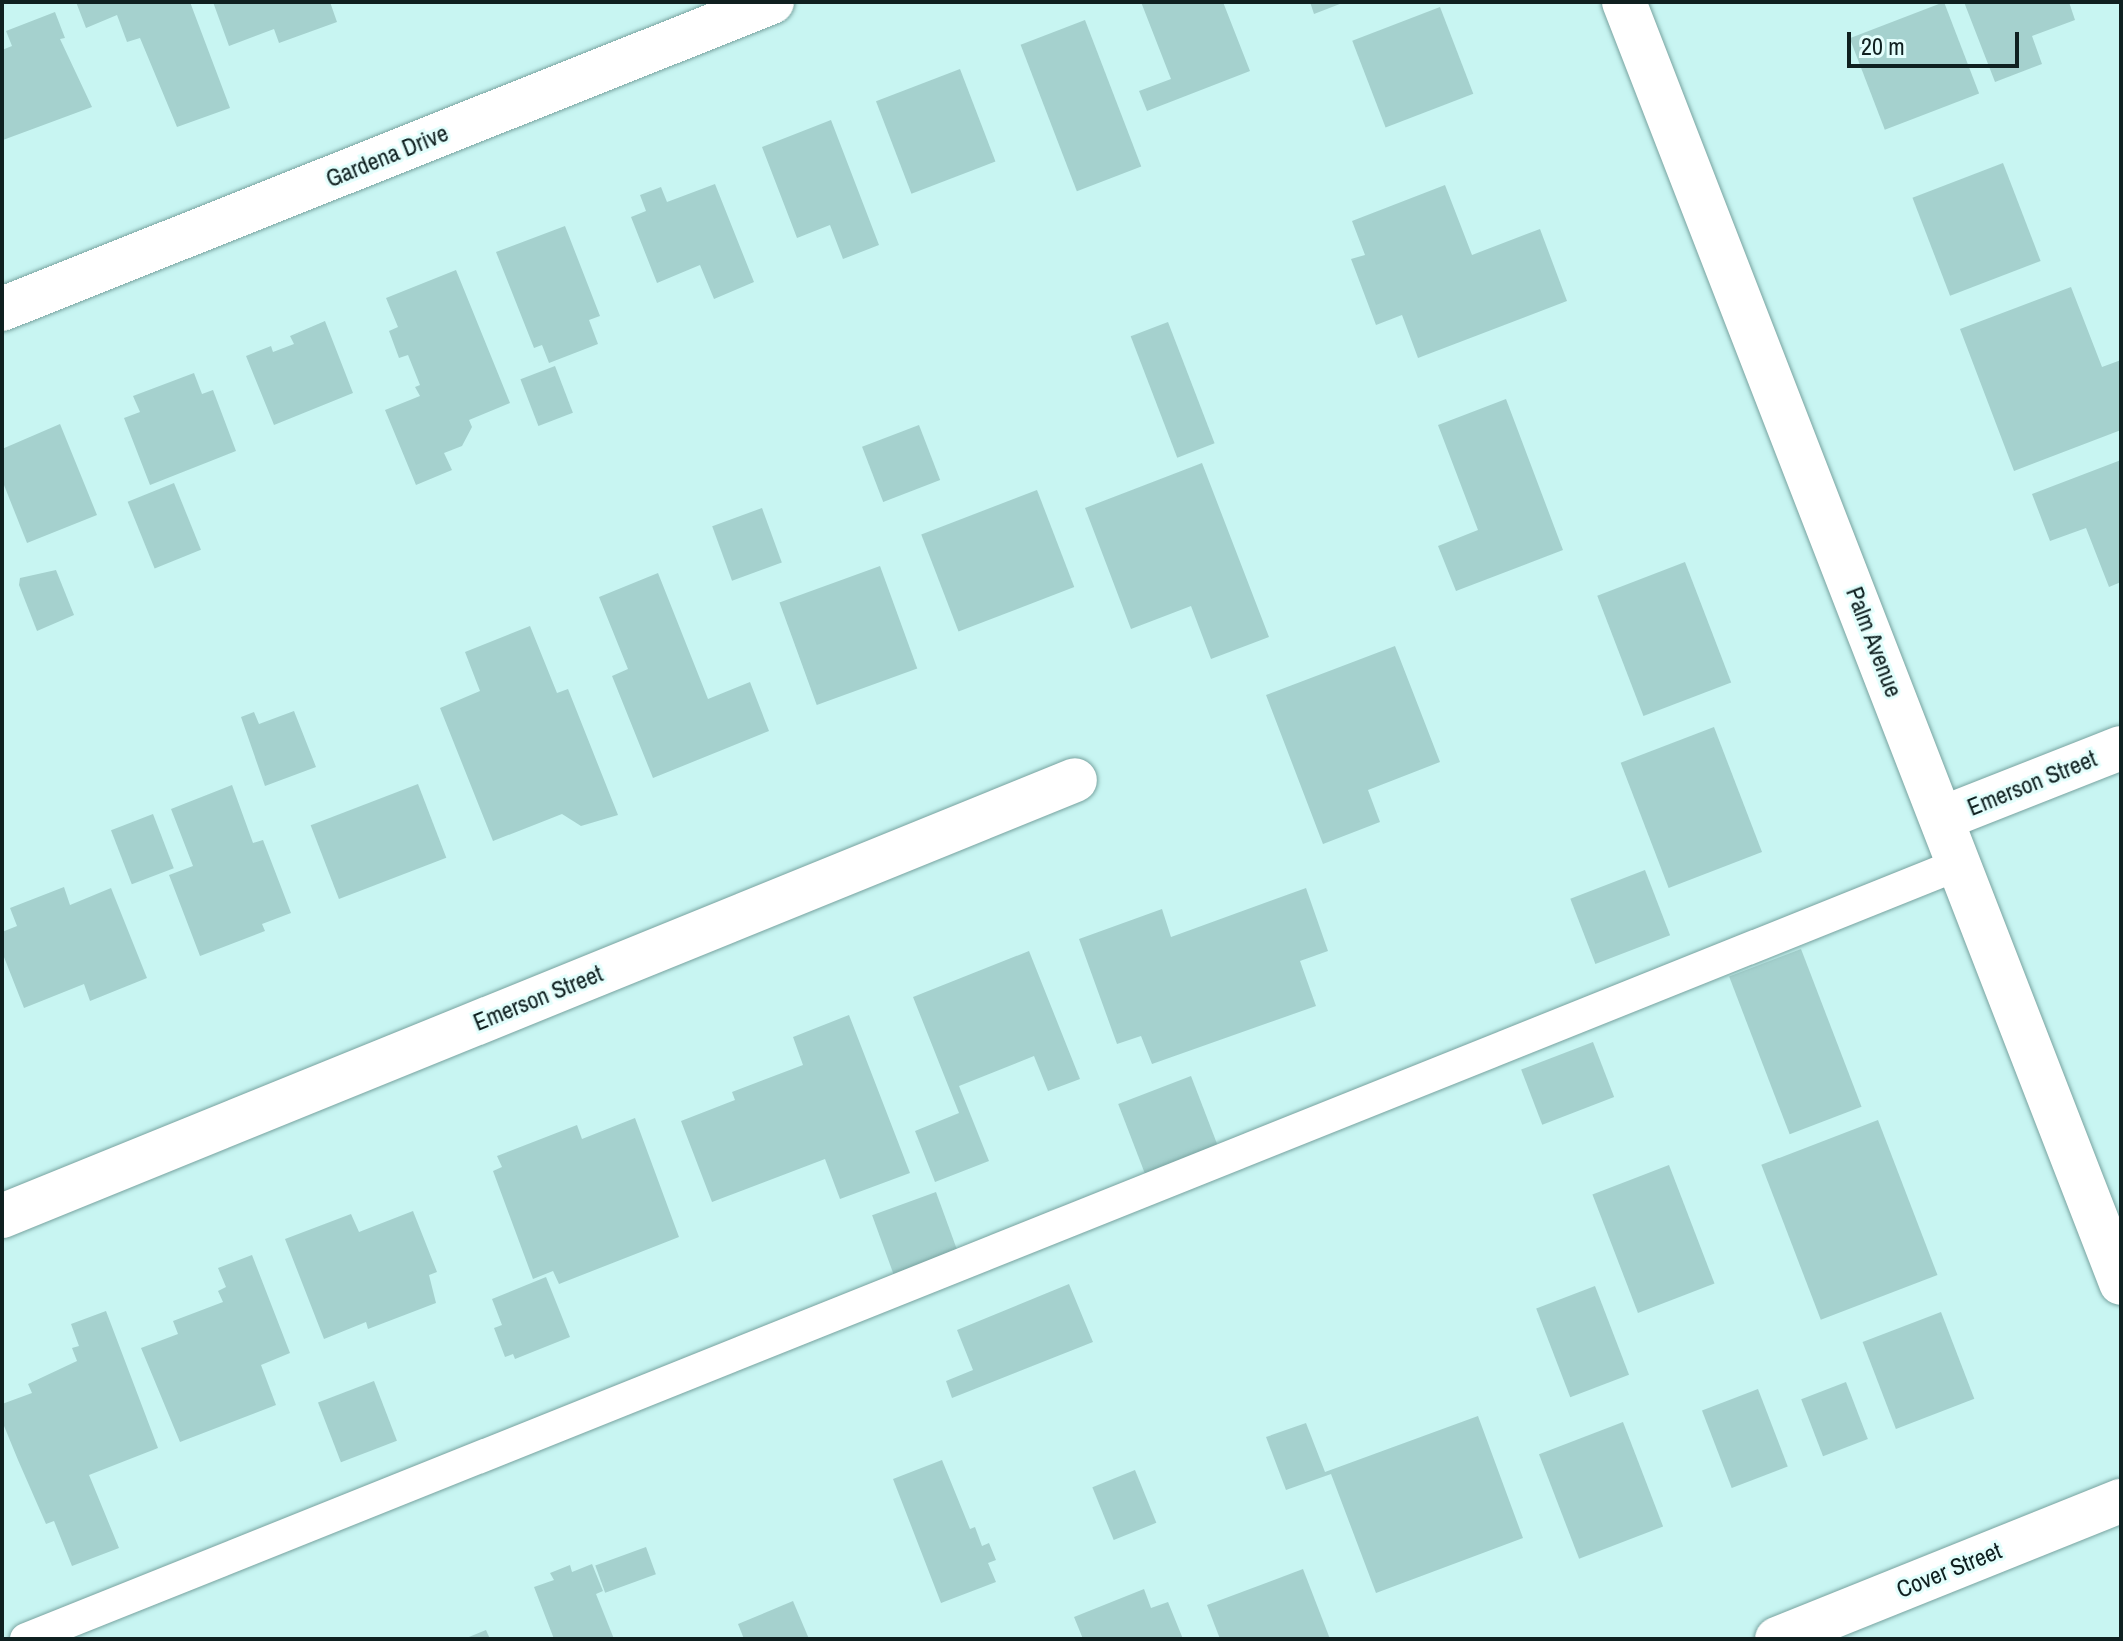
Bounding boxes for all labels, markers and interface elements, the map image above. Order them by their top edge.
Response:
scale bar [1851,16,2023,66]
text: 20 m [1861,30,1905,62]
street label: Gardena Drive [322,118,452,194]
street label: Palm Avenue [1840,582,1908,702]
street label: Emerson Street [1963,744,2101,822]
street label: Emerson Street [469,959,607,1037]
street label: Cover Street [1892,1536,2006,1604]

